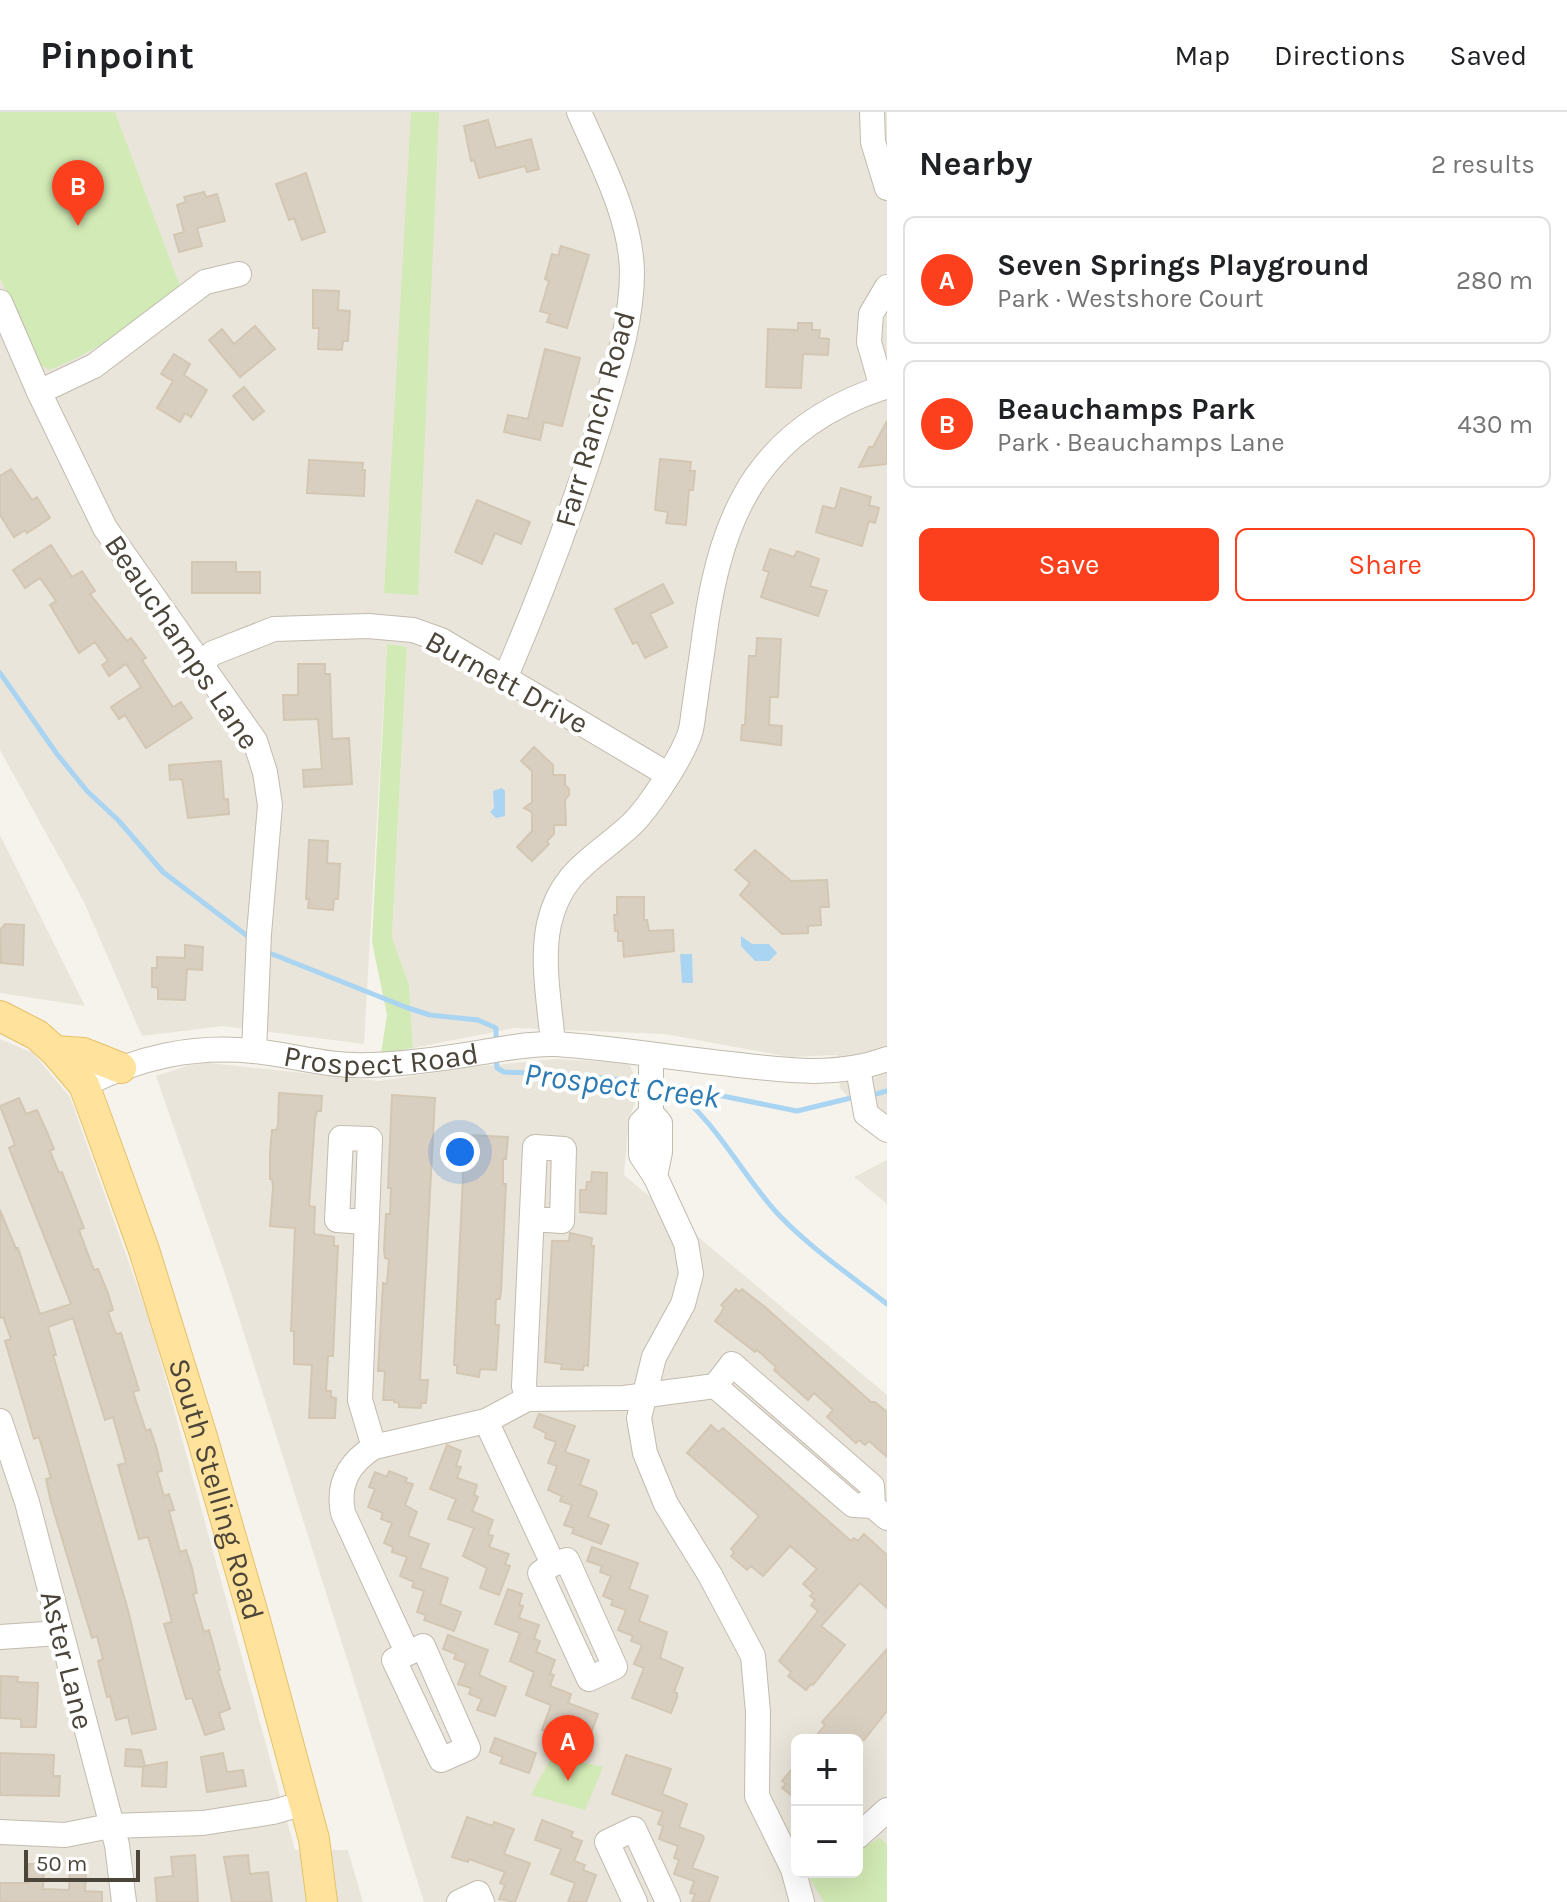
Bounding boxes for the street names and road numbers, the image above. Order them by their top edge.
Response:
street label: Farr Ranch Road [547,307,643,531]
street label: Beauchamps Lane [97,528,267,756]
street label: Burnett Drive [419,622,595,742]
street label: Prospect Road [281,1035,481,1083]
street label: South Stelling Road [161,1354,272,1624]
street label: Aster Lane [32,1587,102,1733]

